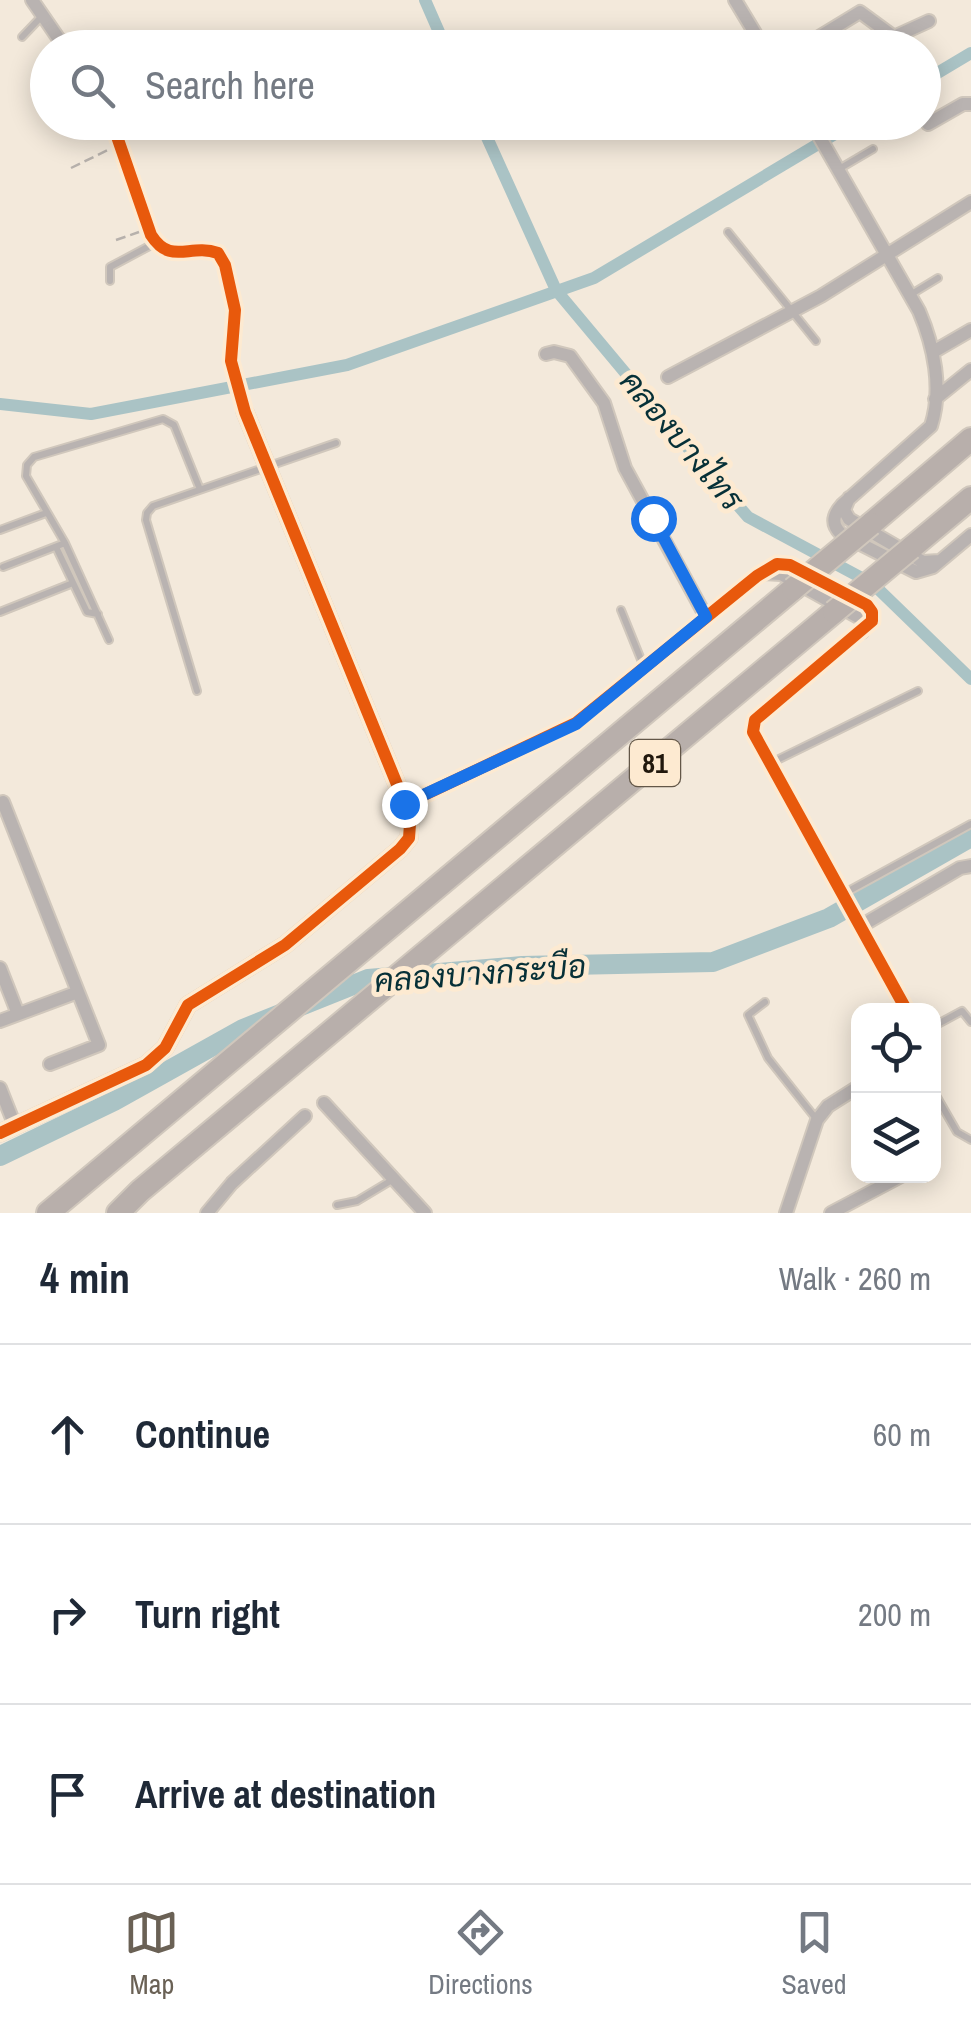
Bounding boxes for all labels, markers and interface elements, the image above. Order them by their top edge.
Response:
search box [30,30,941,140]
icon: search [65,58,120,113]
text: Search here [145,60,315,111]
water label: คลองบางไทร [611,361,754,520]
route start [631,496,677,542]
road number: 81 [630,740,680,786]
route end [382,782,428,828]
water label: คลองบางกระบือ [373,944,587,1002]
map controls [851,1003,941,1183]
button: locate [851,1003,941,1093]
button: layers [851,1093,941,1183]
text: 4 min [40,1250,130,1306]
text: Walk · 260 m [779,1257,931,1300]
icon: ahead [40,1407,95,1462]
text: Continue [135,1409,270,1460]
text: 60 m [873,1413,931,1456]
icon: right [40,1587,95,1642]
text: Turn right [135,1589,280,1640]
text: 200 m [858,1593,931,1636]
icon: arrive [40,1767,95,1822]
text: Arrive at destination [135,1769,436,1820]
tab: Map [124,1905,179,2003]
tab: Directions [428,1905,533,2003]
tab: Saved [782,1905,847,2003]

